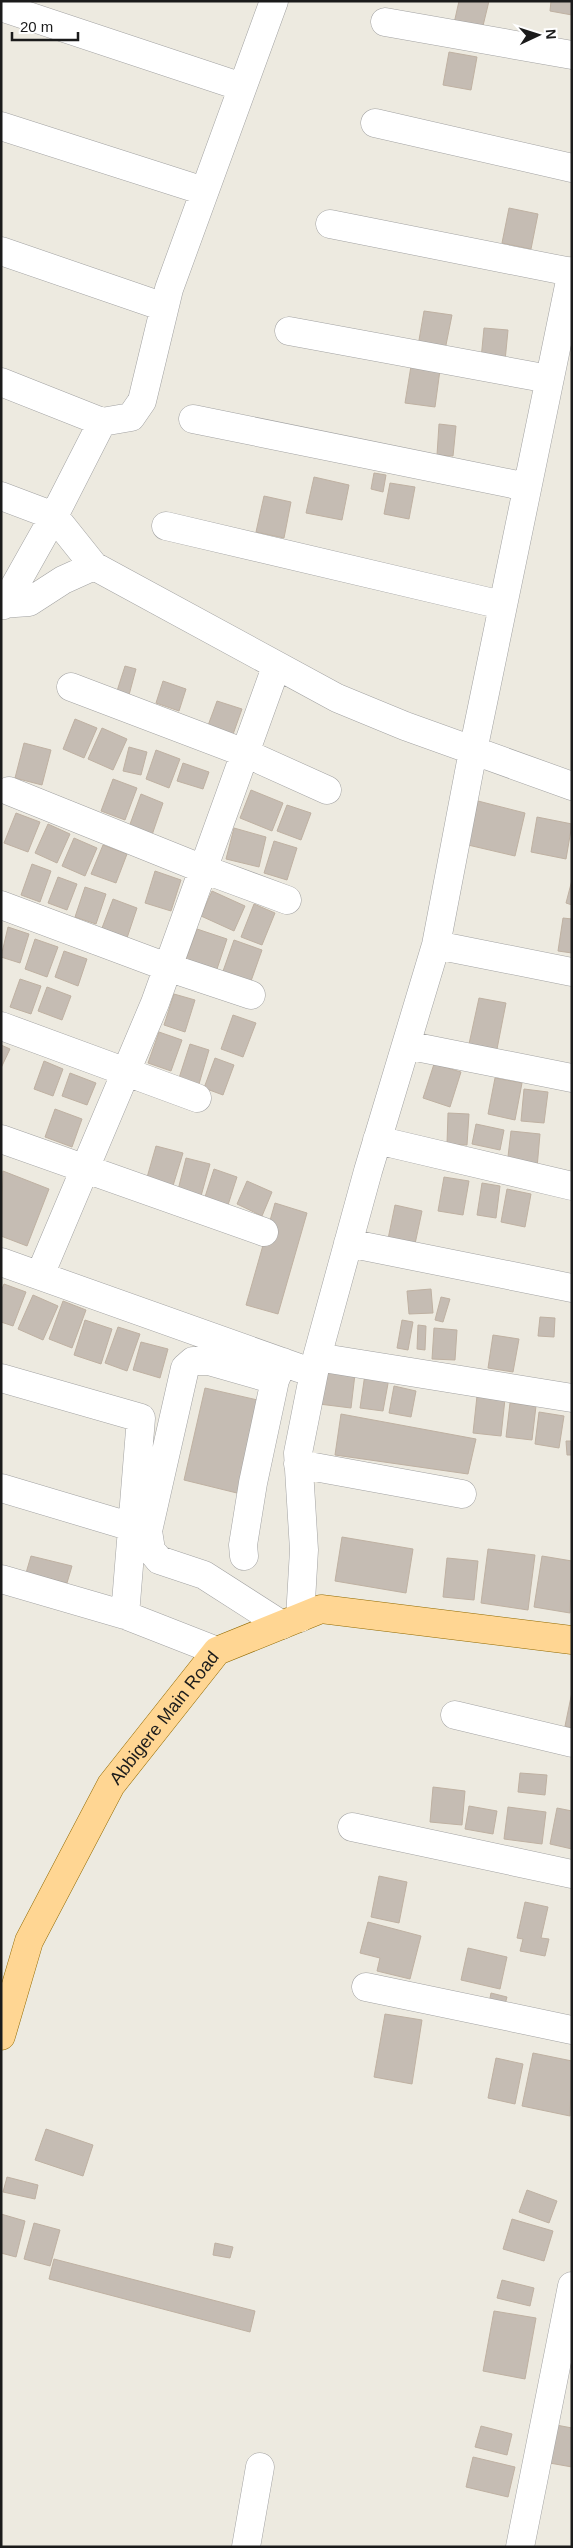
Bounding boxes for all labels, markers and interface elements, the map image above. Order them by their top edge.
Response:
scale bar [12,10,79,42]
north arrow [513,10,563,60]
text: 20 m [20,18,53,35]
text: N [543,28,559,40]
street label: Abbigere Main Road [105,1647,223,1788]

